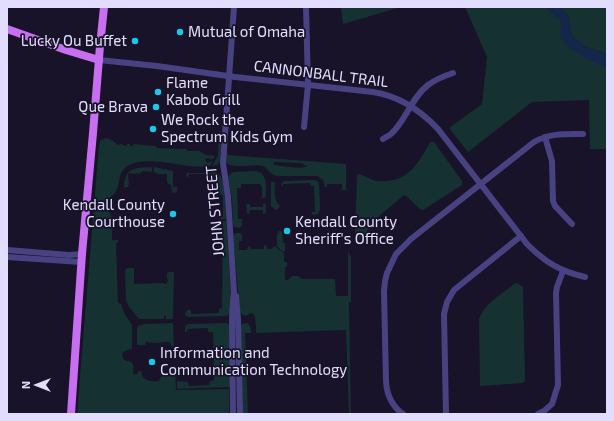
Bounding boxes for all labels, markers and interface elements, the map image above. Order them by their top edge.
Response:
place label: Mutual of Omaha [188,22,305,40]
marker: Mutual of Omaha [175,27,185,37]
place label: Lucky Ou Buffet [21,31,127,49]
marker: Lucky Ou Buffet [130,36,140,46]
street label: CANNONBALL TRAIL [253,56,390,90]
place label: Flame Kabob Grill [166,73,241,108]
marker: Flame Kabob Grill [153,87,163,97]
place label: Que Brava [78,97,148,116]
marker: Que Brava [151,102,161,112]
place label: We Rock the Spectrum Kids Gym [161,110,293,145]
marker: We Rock the Spectrum Kids Gym [148,124,158,134]
street label: JOHN STREET [201,165,227,257]
place label: Kendall County Courthouse [63,195,165,230]
marker: Kendall County Courthouse [168,209,178,219]
place label: Kendall County Sheriff's Office [295,212,397,247]
marker: Kendall County Sheriff's Office [282,226,292,236]
place label: Information and Communication Technology [160,343,347,378]
marker: Information and Communication Technology [147,357,157,367]
north arrow [16,365,56,405]
text: N [19,381,32,389]

